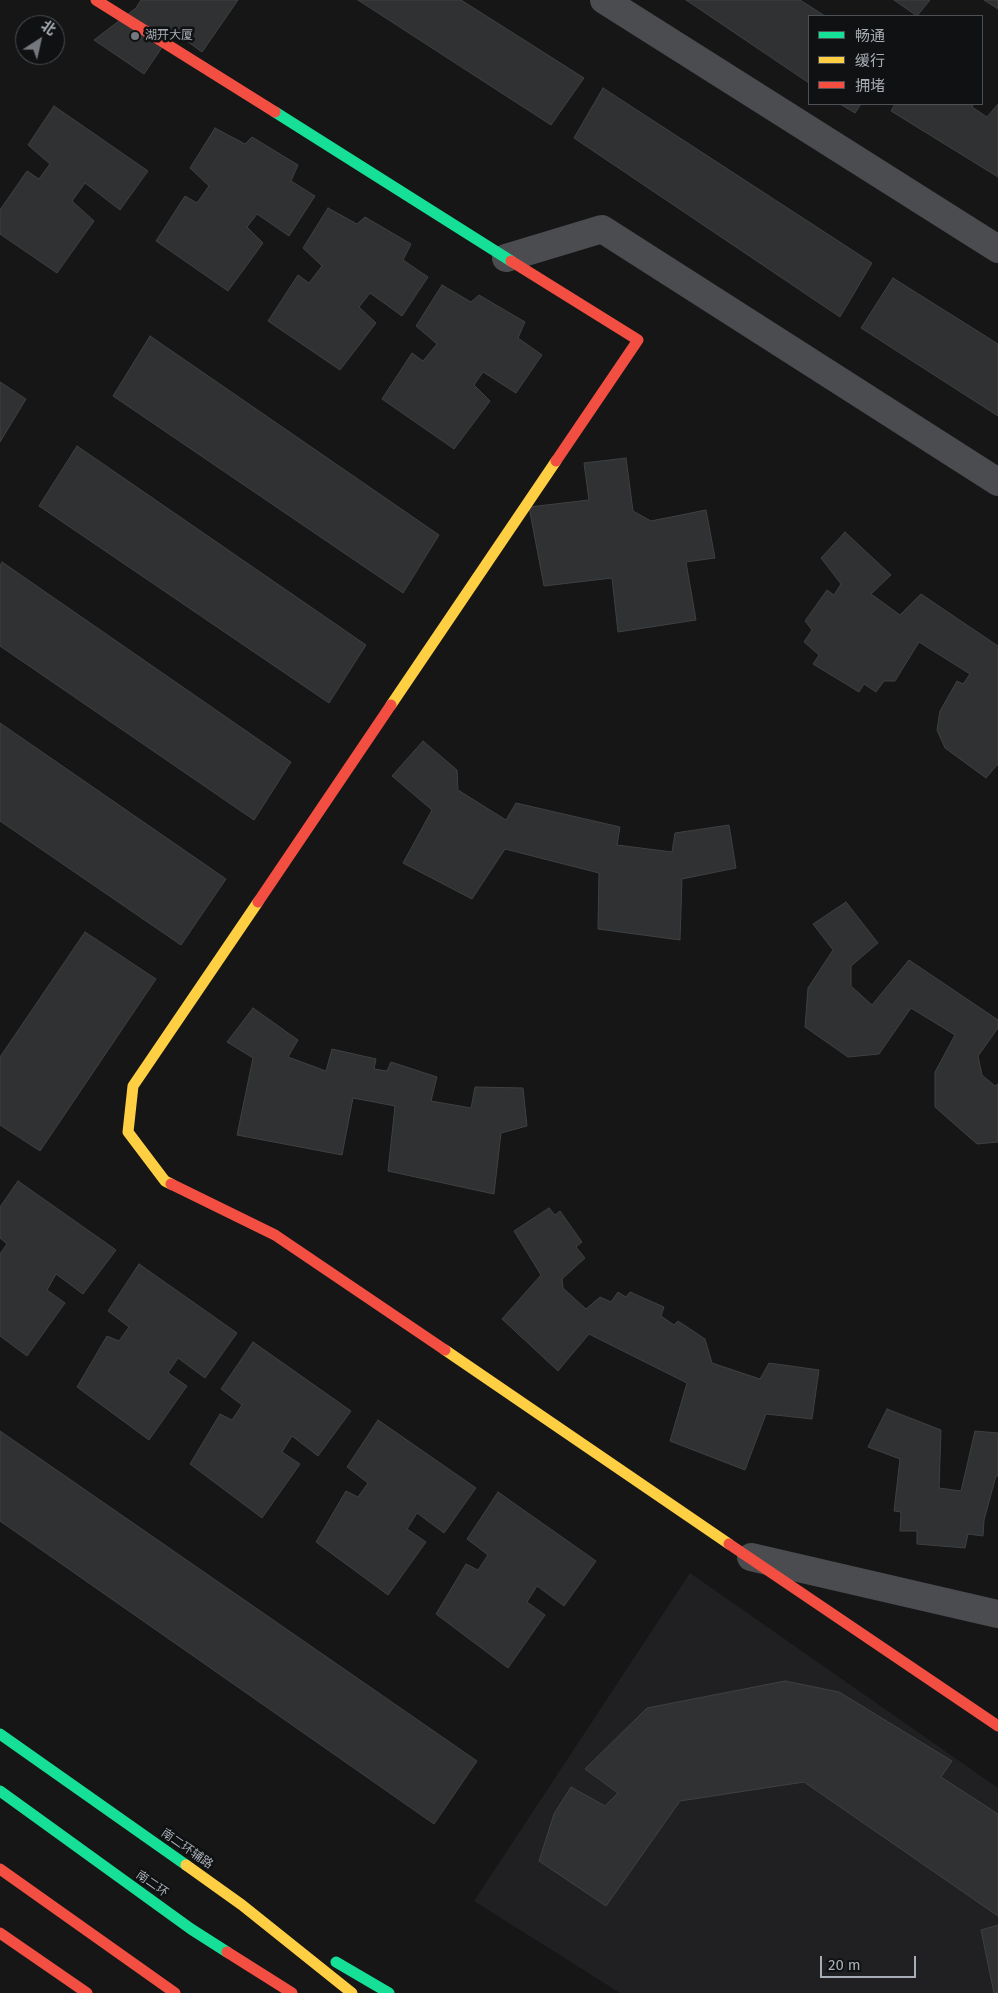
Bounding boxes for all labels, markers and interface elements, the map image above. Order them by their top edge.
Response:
north arrow [15,15,65,65]
legend [808,15,983,105]
text: 北 [38,17,59,39]
text: 畅通 [855,27,885,45]
place label: 湖开大厦 [145,29,193,43]
marker: 湖开大厦 [129,30,141,42]
text: 缓行 [855,52,885,70]
text: 拥堵 [855,77,885,95]
street label: 南二环辅路 [158,1826,216,1872]
street label: 南二环 [133,1868,171,1900]
scale bar [823,1946,919,1978]
text: 20 m [828,1956,861,1974]

